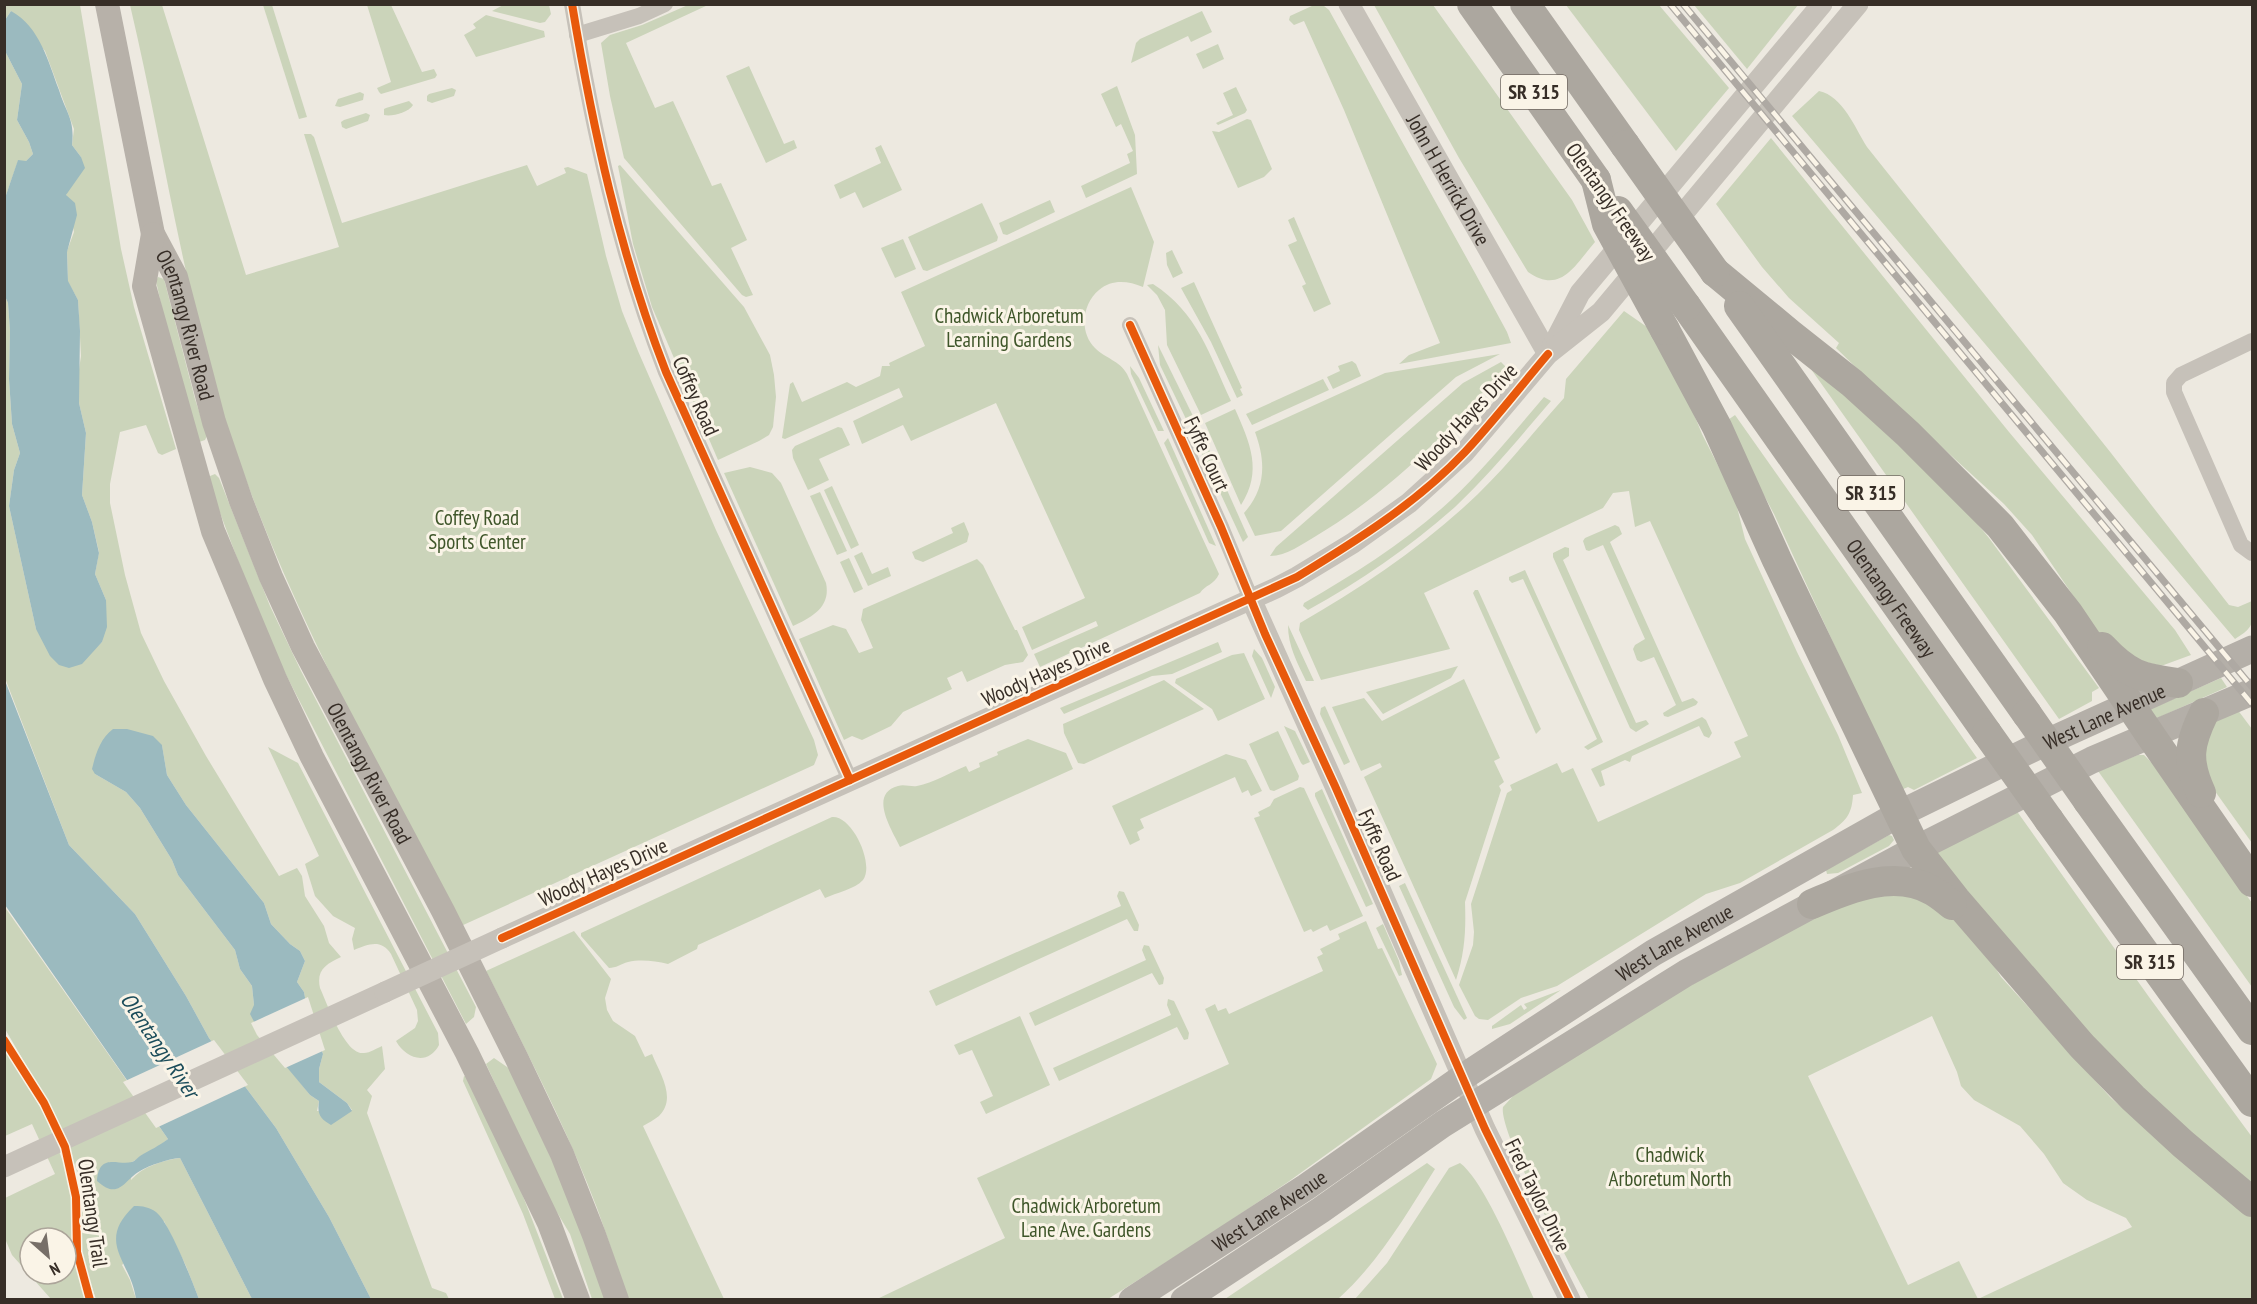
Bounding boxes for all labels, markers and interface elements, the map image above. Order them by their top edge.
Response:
road number: SR 315 [1501,75,1567,109]
street label: John H Herrick Drive [1400,108,1497,250]
street label: Olentangy Freeway [1560,137,1662,267]
street label: Olentangy River Road [150,245,221,403]
park label: Chadwick Arboretum Learning Gardens [934,302,1084,353]
street label: Coffey Road [667,352,725,440]
street label: Woody Hayes Drive [1409,357,1523,477]
street label: Fyffe Court [1178,412,1236,496]
road number: SR 315 [1838,476,1904,510]
park label: Coffey Road Sports Center [428,504,526,555]
street label: Olentangy Freeway [1841,533,1943,662]
street label: Woody Hayes Drive [977,632,1115,712]
street label: West Lane Avenue [2039,677,2170,755]
street label: Olentangy River Road [321,698,418,848]
street label: Fyffe Road [1352,805,1408,885]
street label: Woody Hayes Drive [534,832,672,912]
street label: West Lane Avenue [1611,897,1738,987]
road number: SR 315 [2117,945,2183,979]
water label: Olentangy River [114,987,207,1106]
street label: Fred Taylor Drive [1499,1134,1577,1256]
park label: Chadwick Arboretum North [1609,1141,1731,1192]
street label: Olentangy Trail [72,1157,114,1269]
street label: West Lane Avenue [1207,1163,1332,1258]
park label: Chadwick Arboretum Lane Ave. Gardens [1011,1192,1161,1243]
north arrow [18,1226,78,1286]
text: N [47,1258,64,1280]

